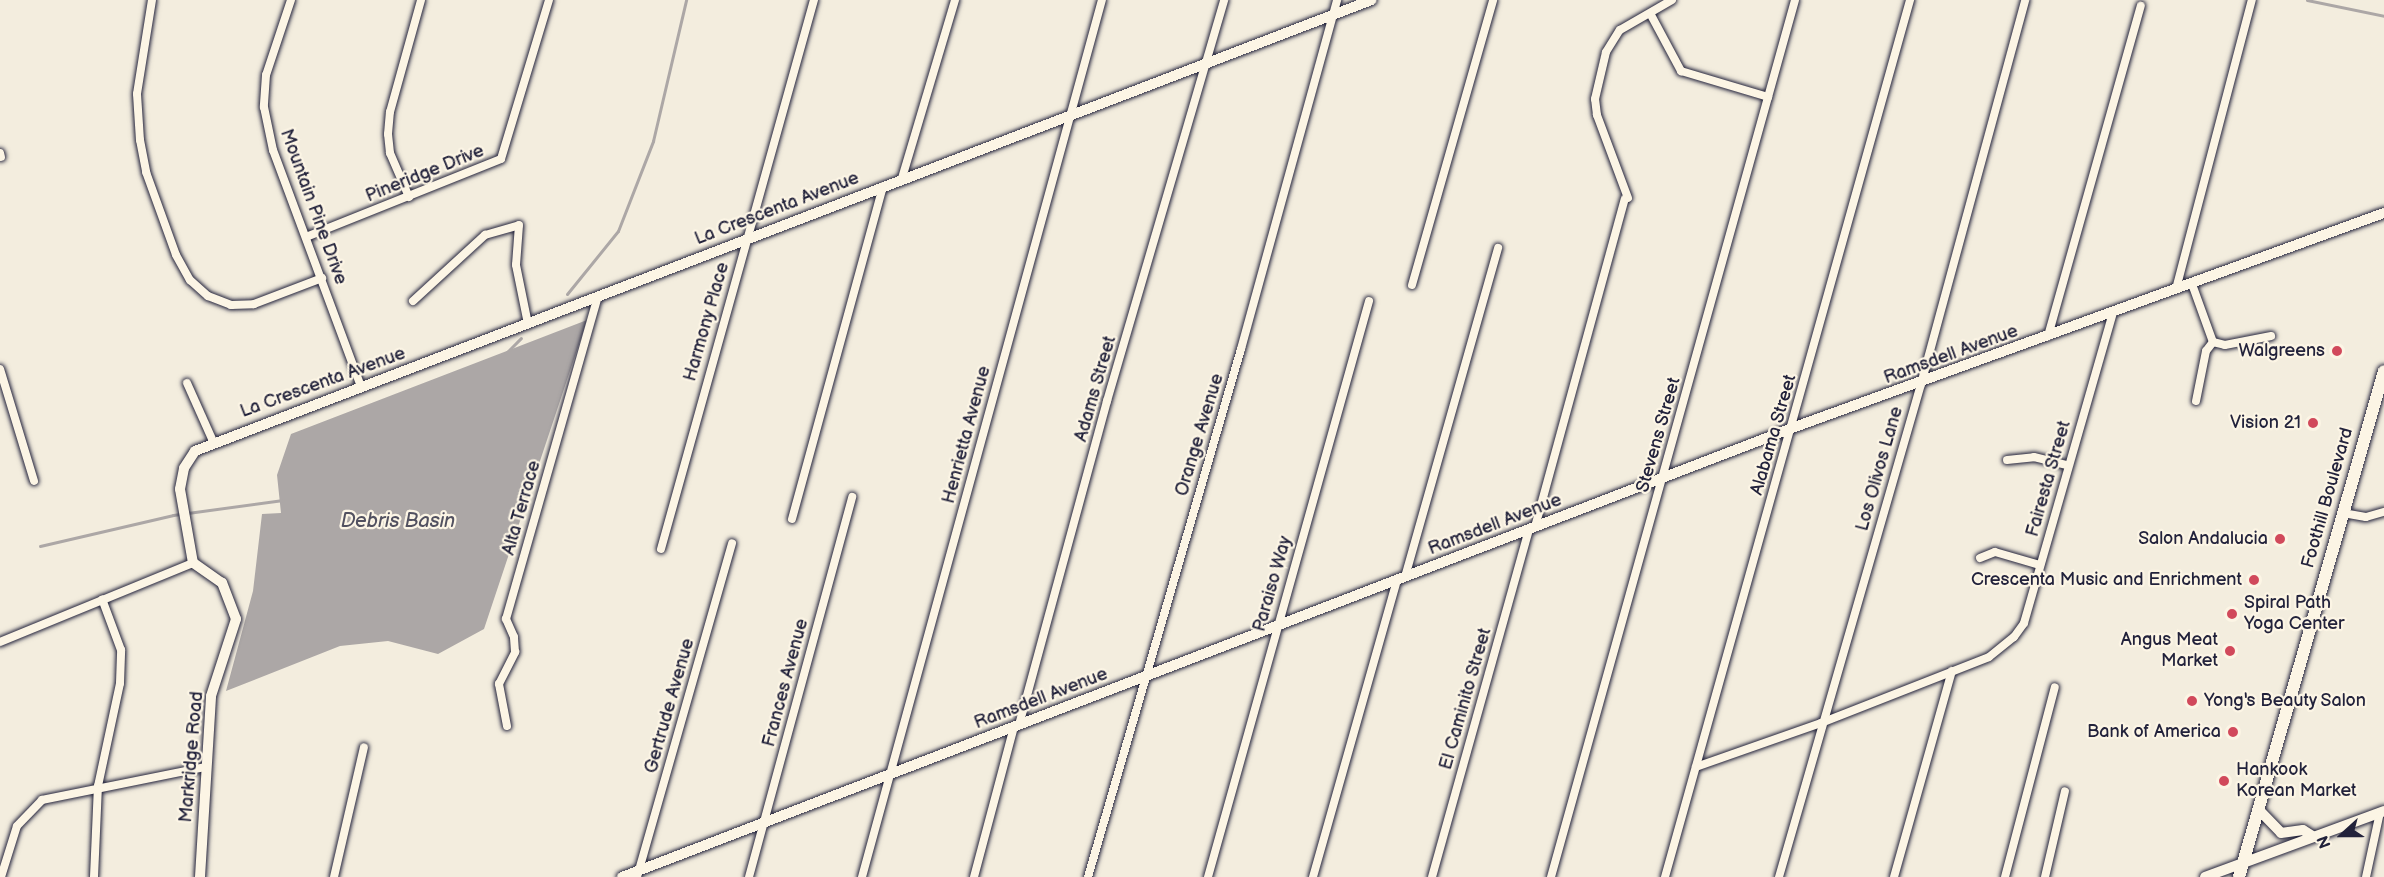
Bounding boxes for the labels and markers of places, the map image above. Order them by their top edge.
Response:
place label: Walgreens [2239,340,2325,362]
marker: Walgreens [2330,344,2344,358]
place label: Vision 21 [2230,412,2301,434]
marker: Vision 21 [2306,416,2320,430]
place label: Salon Andalucia [2138,528,2268,550]
marker: Salon Andalucia [2273,532,2287,546]
place label: Crescenta Music and Enrichment [1971,569,2242,591]
marker: Crescenta Music and Enrichment [2247,573,2261,587]
place label: Spiral Path Yoga Center [2244,593,2344,636]
marker: Spiral Path Yoga Center [2225,607,2239,621]
place label: Angus Meat Market [2121,630,2218,672]
marker: Angus Meat Market [2223,644,2237,658]
place label: Yong's Beauty Salon [2204,690,2367,712]
marker: Yong's Beauty Salon [2185,694,2199,708]
place label: Bank of America [2087,721,2221,743]
marker: Bank of America [2226,725,2240,739]
place label: Hankook Korean Market [2236,760,2357,802]
marker: Hankook Korean Market [2217,774,2231,788]

